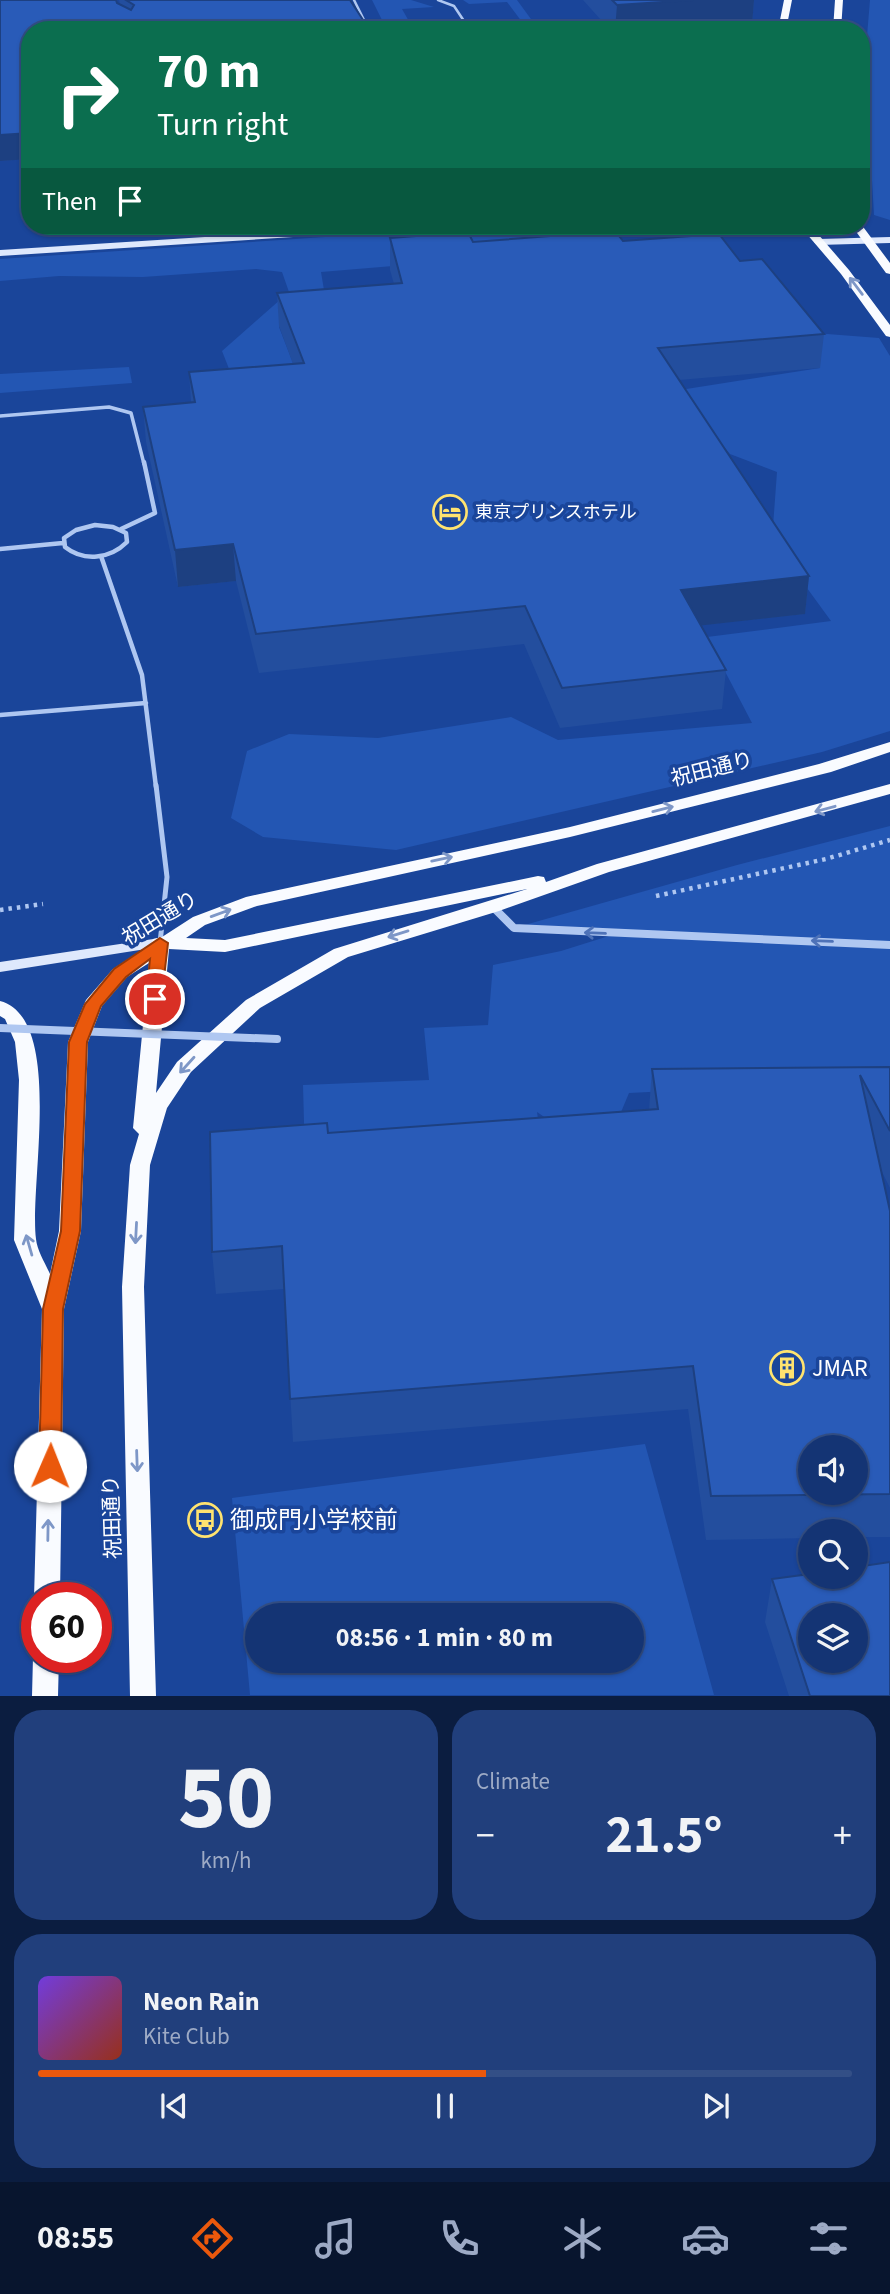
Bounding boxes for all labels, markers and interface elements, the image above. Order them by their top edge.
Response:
text: 70 m [157,37,261,107]
icon: right [42,49,133,140]
text: Turn right [157,102,288,148]
icon: arrive [111,182,149,220]
text: Then [42,183,97,220]
one-way arrow [848,277,863,296]
hotel icon: 東京プリンスホテル [431,493,469,531]
place label: 東京プリンスホテル [475,500,637,525]
street label: 祝田通り [668,744,756,794]
one-way arrow [651,802,674,815]
one-way arrow [814,803,837,816]
one-way arrow [430,852,453,866]
street label: 祝田通り [116,884,204,952]
one-way arrow [209,905,231,918]
one-way arrow [583,926,606,939]
one-way arrow [387,928,409,941]
one-way arrow [811,935,834,948]
pin [125,969,185,1029]
icon: arrive [136,980,174,1018]
one-way arrow [179,1056,195,1074]
one-way arrow [129,1222,142,1245]
one-way arrow [21,1235,34,1257]
building icon: JMAR [768,1349,806,1387]
place label: JMAR [812,1351,868,1386]
position arrow [13,1429,87,1503]
map controls [798,1435,868,1673]
button: sound [798,1435,868,1505]
one-way arrow [131,1449,144,1472]
street label: 祝田通り [96,1475,128,1559]
bus stop icon: 御成門小学校前 [186,1501,224,1539]
place label: 御成門小学校前 [230,1503,398,1538]
one-way arrow [42,1518,55,1541]
button: search [798,1519,868,1589]
speed limit sign: 60 [21,1582,112,1673]
button: layers [798,1603,868,1673]
text: 08:56 · 1 min · 80 m [336,1619,553,1656]
text: 50 [178,1734,274,1863]
text: Climate [476,1765,550,1798]
text: 21.5° [606,1799,722,1873]
text: − [476,1809,495,1863]
text: + [833,1809,852,1863]
text: km/h [200,1844,252,1877]
text: Neon Rain [143,1983,260,2020]
text: Kite Club [143,2020,230,2053]
icon: previous [155,2087,193,2125]
icon: pause [426,2087,464,2125]
icon: next [697,2087,735,2125]
icon: directions [188,2214,237,2263]
icon: music [311,2214,360,2263]
icon: phone [435,2214,484,2263]
icon: climate [558,2214,607,2263]
icon: car [681,2214,730,2263]
icon: filters [804,2214,853,2263]
text: 08:55 [37,2215,114,2261]

